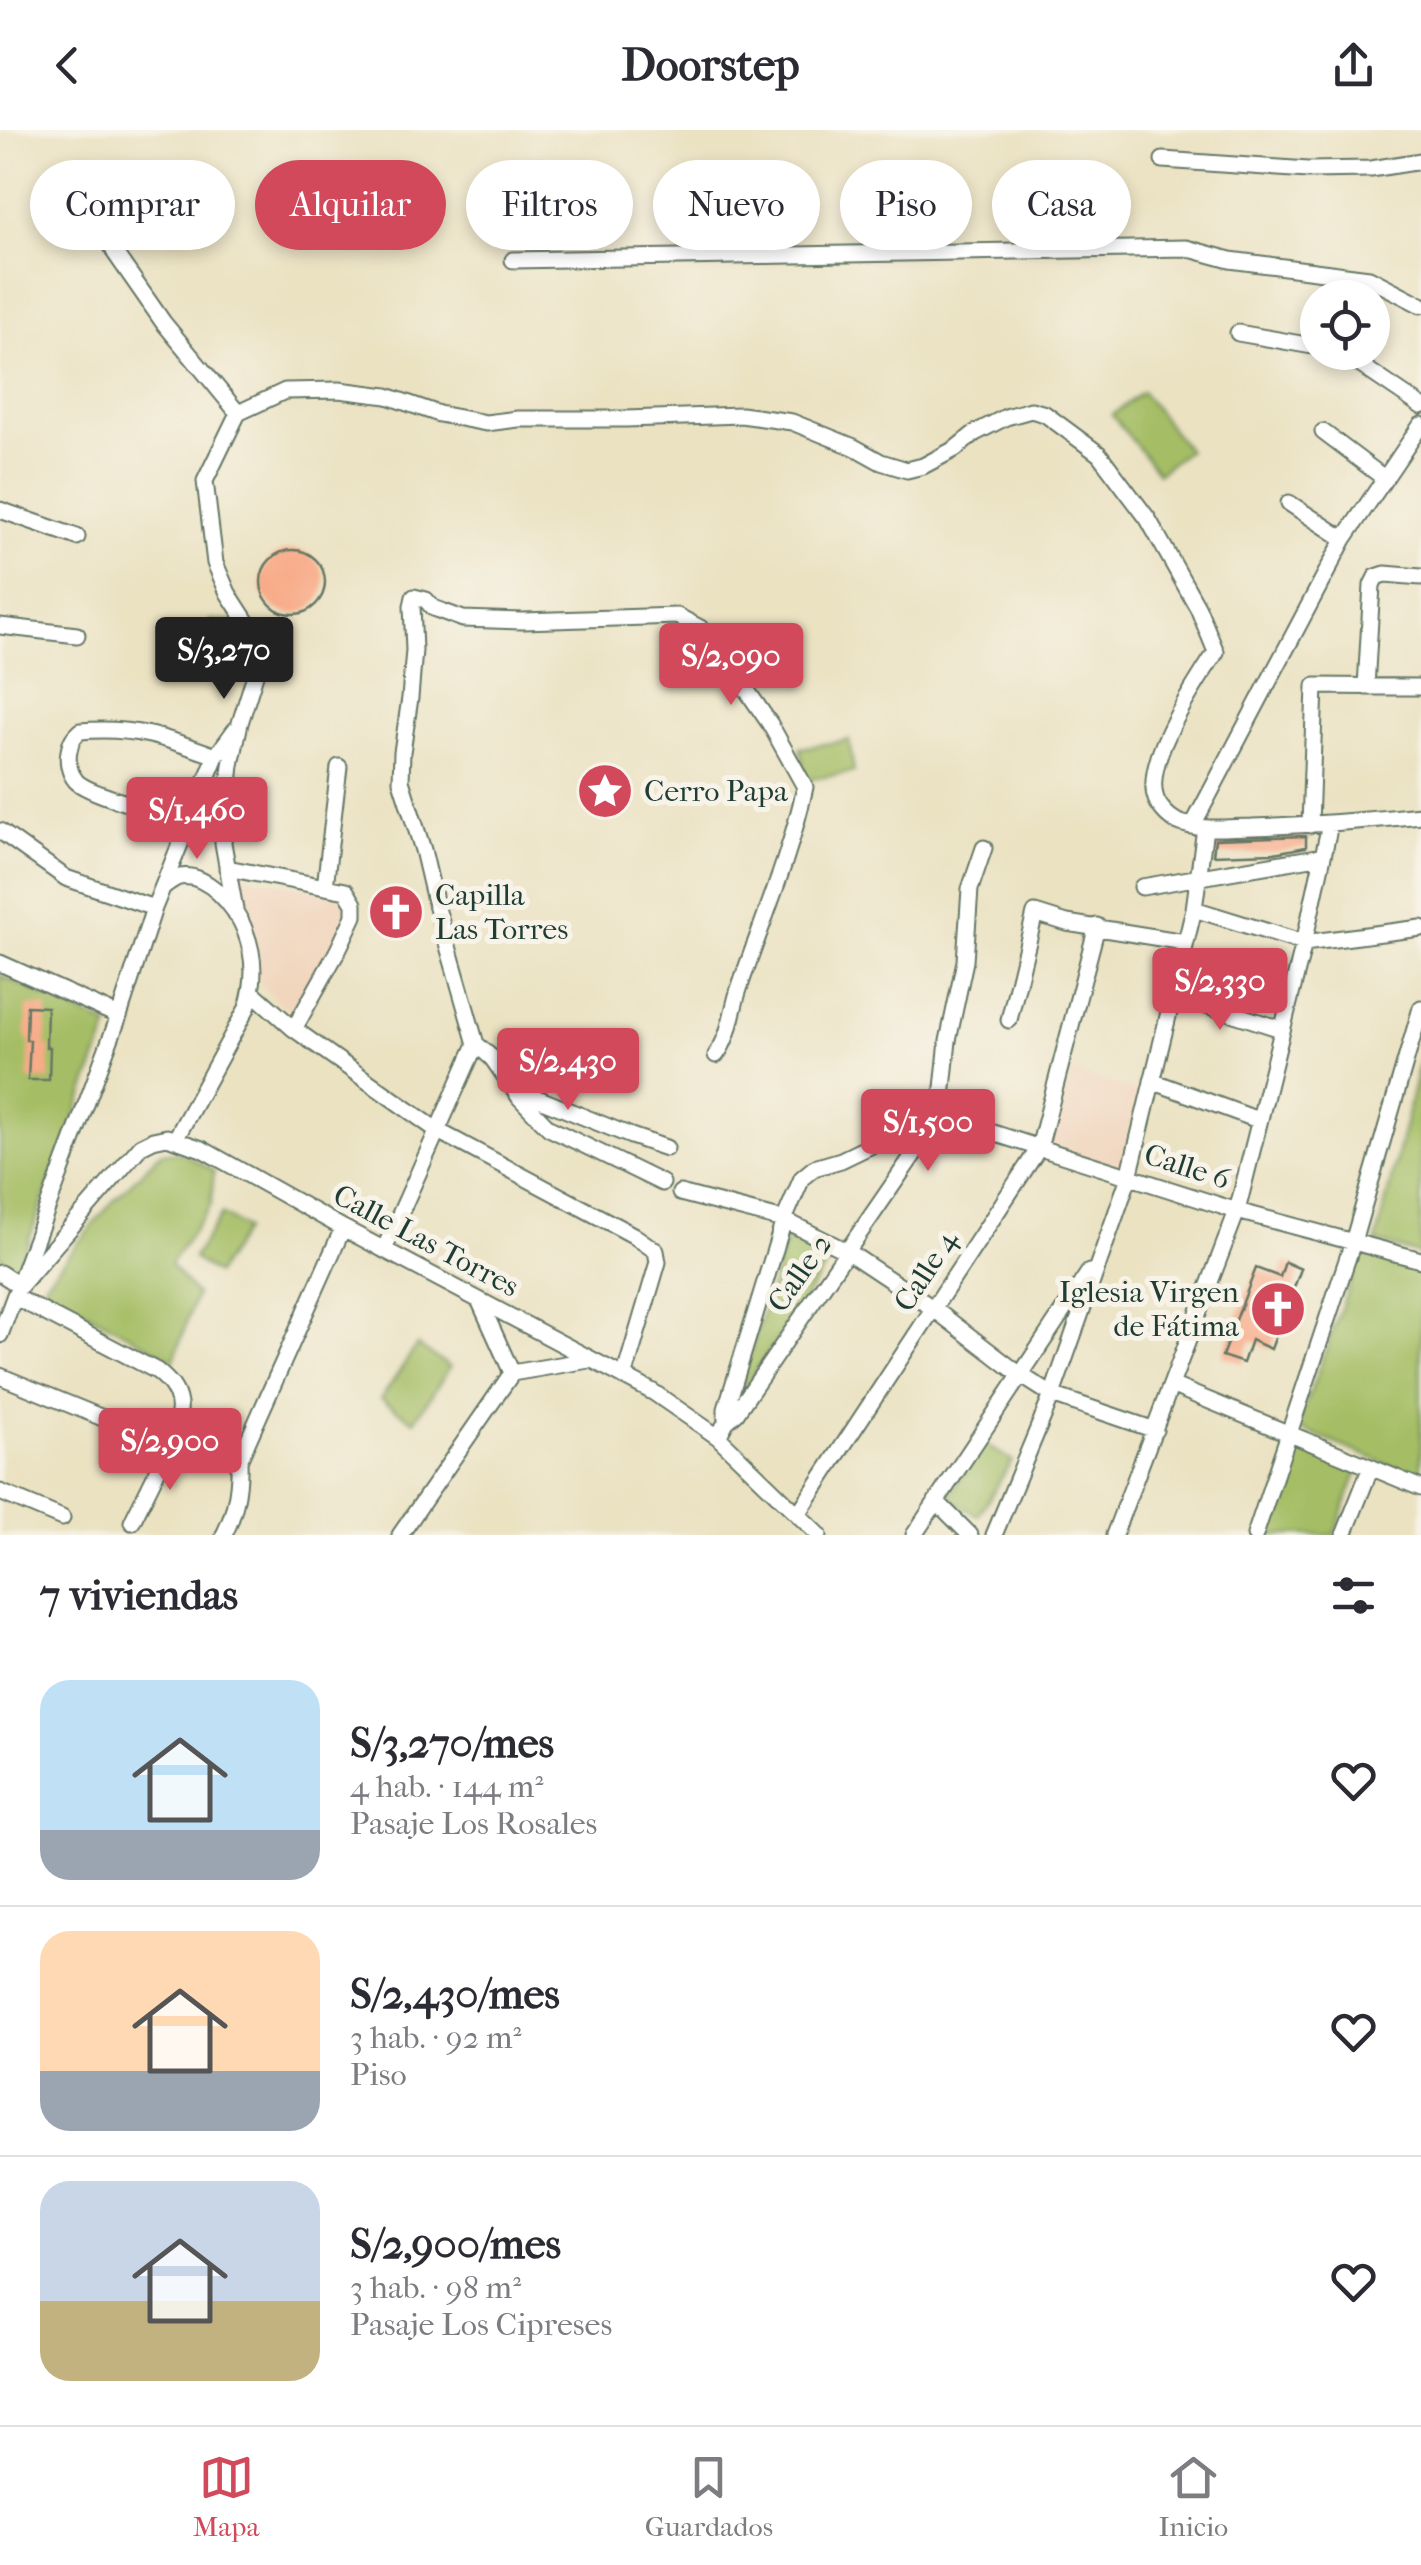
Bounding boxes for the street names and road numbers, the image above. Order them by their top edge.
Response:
street label: Calle 6 [1140,1137,1235,1197]
street label: Calle Las Torres [327,1177,525,1305]
street label: Calle 4 [887,1223,966,1318]
street label: Calle 2 [761,1227,839,1319]

